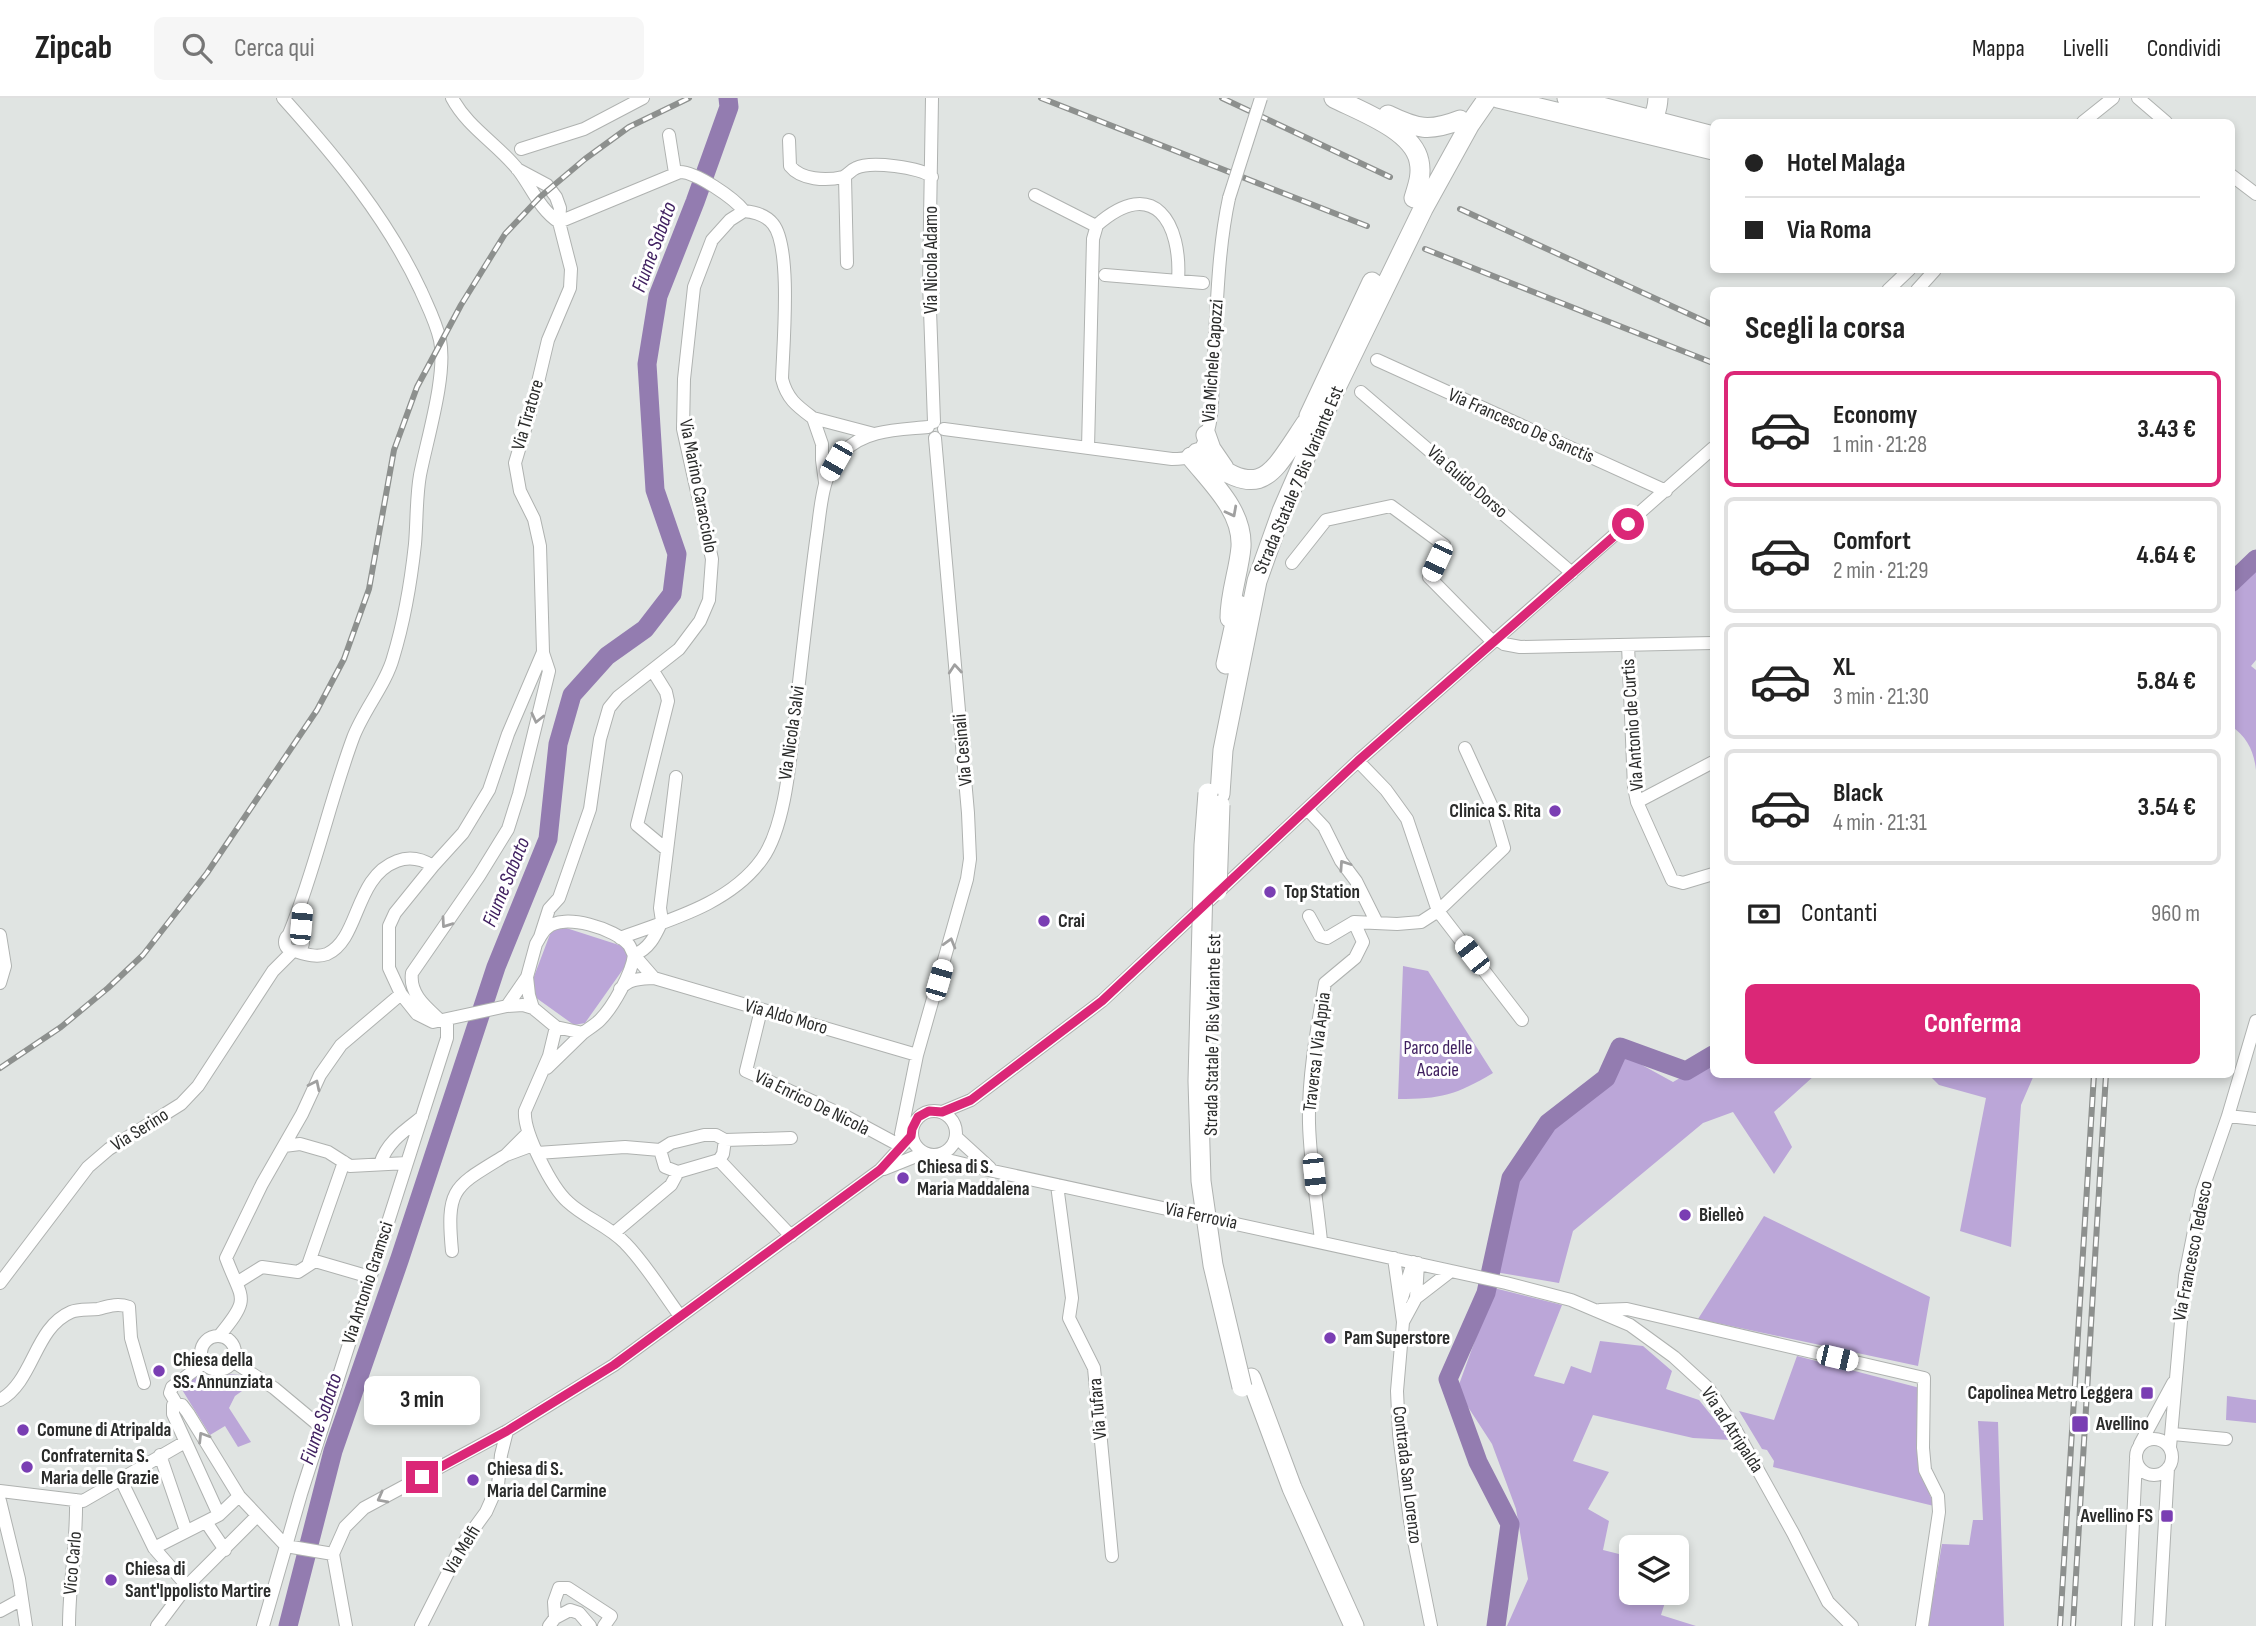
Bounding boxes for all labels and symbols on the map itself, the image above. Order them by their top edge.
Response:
water label: Fiume Sabato [626,198,682,296]
street label: Via Nicola Adamo [920,206,943,314]
street label: Via Michele Capozzi [1197,298,1229,424]
street label: Via Tiratore [507,377,549,453]
street label: Strada Statale 7 Bis Variante Est [1249,382,1349,577]
street label: Via Francesco De Sanctis [1444,383,1598,469]
street label: Via Marino Caracciolo [674,417,722,555]
car [817,438,856,484]
street label: Via Guido Dorso [1422,441,1512,523]
one-way arrow [1223,504,1237,517]
route start [1612,508,1644,540]
car [1419,538,1456,584]
street label: Via Antonio de Curtis [1617,658,1649,792]
one-way arrow [948,663,963,674]
street label: Via Nicola Salvi [774,684,810,782]
one-way arrow [531,712,546,724]
street label: Via Cesinali [948,713,978,787]
place label: Clinica S. Rita [1449,800,1541,823]
marker: Clinica S. Rita [1547,803,1563,819]
water label: Fiume Sabato [477,833,535,930]
one-way arrow [1340,859,1353,872]
place label: Top Station [1284,881,1360,904]
marker: Top Station [1262,884,1278,900]
car [289,902,314,946]
place label: Crai [1058,910,1085,933]
marker: Crai [1036,913,1052,929]
one-way arrow [441,915,454,928]
car [1451,932,1494,978]
street label: Strada Statale 7 Bis Variante Est [1200,934,1226,1136]
one-way arrow [942,937,956,949]
car [924,957,955,1003]
street label: Traversa I Via Appia [1298,991,1336,1113]
street label: Via Aldo Moro [742,994,830,1040]
park label: Parco delle Acacie [1404,1037,1472,1082]
street label: Via Enrico De Nicola [751,1065,873,1141]
one-way arrow [307,1080,321,1092]
street label: Via Serino [107,1104,173,1156]
car [1302,1152,1327,1196]
place label: Chiesa di S. Maria Maddalena [917,1156,1030,1201]
marker: Chiesa di S. Maria Maddalena [895,1170,911,1186]
street label: Via Francesco Tedesco [2168,1179,2218,1323]
street label: Via Ferrovia [1163,1197,1239,1235]
place label: Bielleò [1699,1204,1744,1227]
marker: Bielleò [1677,1207,1693,1223]
street label: Via Antonio Gramsci [337,1219,399,1347]
place label: Pam Superstore [1344,1327,1450,1350]
marker: Pam Superstore [1322,1330,1338,1346]
car [1815,1343,1860,1373]
place label: Chiesa della SS. Annunziata [173,1349,273,1394]
marker: Chiesa della SS. Annunziata [151,1363,167,1379]
water label: Fiume Sabato [295,1370,348,1468]
callout: 3 min [364,1376,480,1424]
street label: Via Tufara [1084,1377,1112,1441]
place label: Capolinea Metro Leggera [1968,1382,2133,1405]
street label: Via ad Atripalda [1696,1383,1768,1477]
marker: Capolinea Metro Leggera [2139,1385,2155,1401]
street label: Contrada San Lorenzo [1387,1405,1427,1545]
place label: Avellino [2095,1413,2149,1436]
marker: Avellino [2070,1414,2090,1434]
place label: Comune di Atripalda [37,1419,171,1442]
marker: Comune di Atripalda [15,1422,31,1438]
one-way arrow [199,1432,212,1445]
place label: Confraternita S. Maria delle Grazie [41,1445,159,1490]
place label: Chiesa di S. Maria del Carmine [487,1458,607,1503]
marker: Confraternita S. Maria delle Grazie [19,1459,35,1475]
route end [406,1461,438,1493]
marker: Chiesa di S. Maria del Carmine [465,1472,481,1488]
one-way arrow [377,1490,389,1503]
place label: Avellino FS [2080,1505,2153,1528]
marker: Avellino FS [2159,1508,2175,1524]
street label: Via Melfi [438,1521,486,1579]
street label: Vico Carlo [59,1530,87,1596]
place label: Chiesa di Sant'Ippolisto Martire [125,1558,271,1603]
marker: Chiesa di Sant'Ippolisto Martire [103,1572,119,1588]

